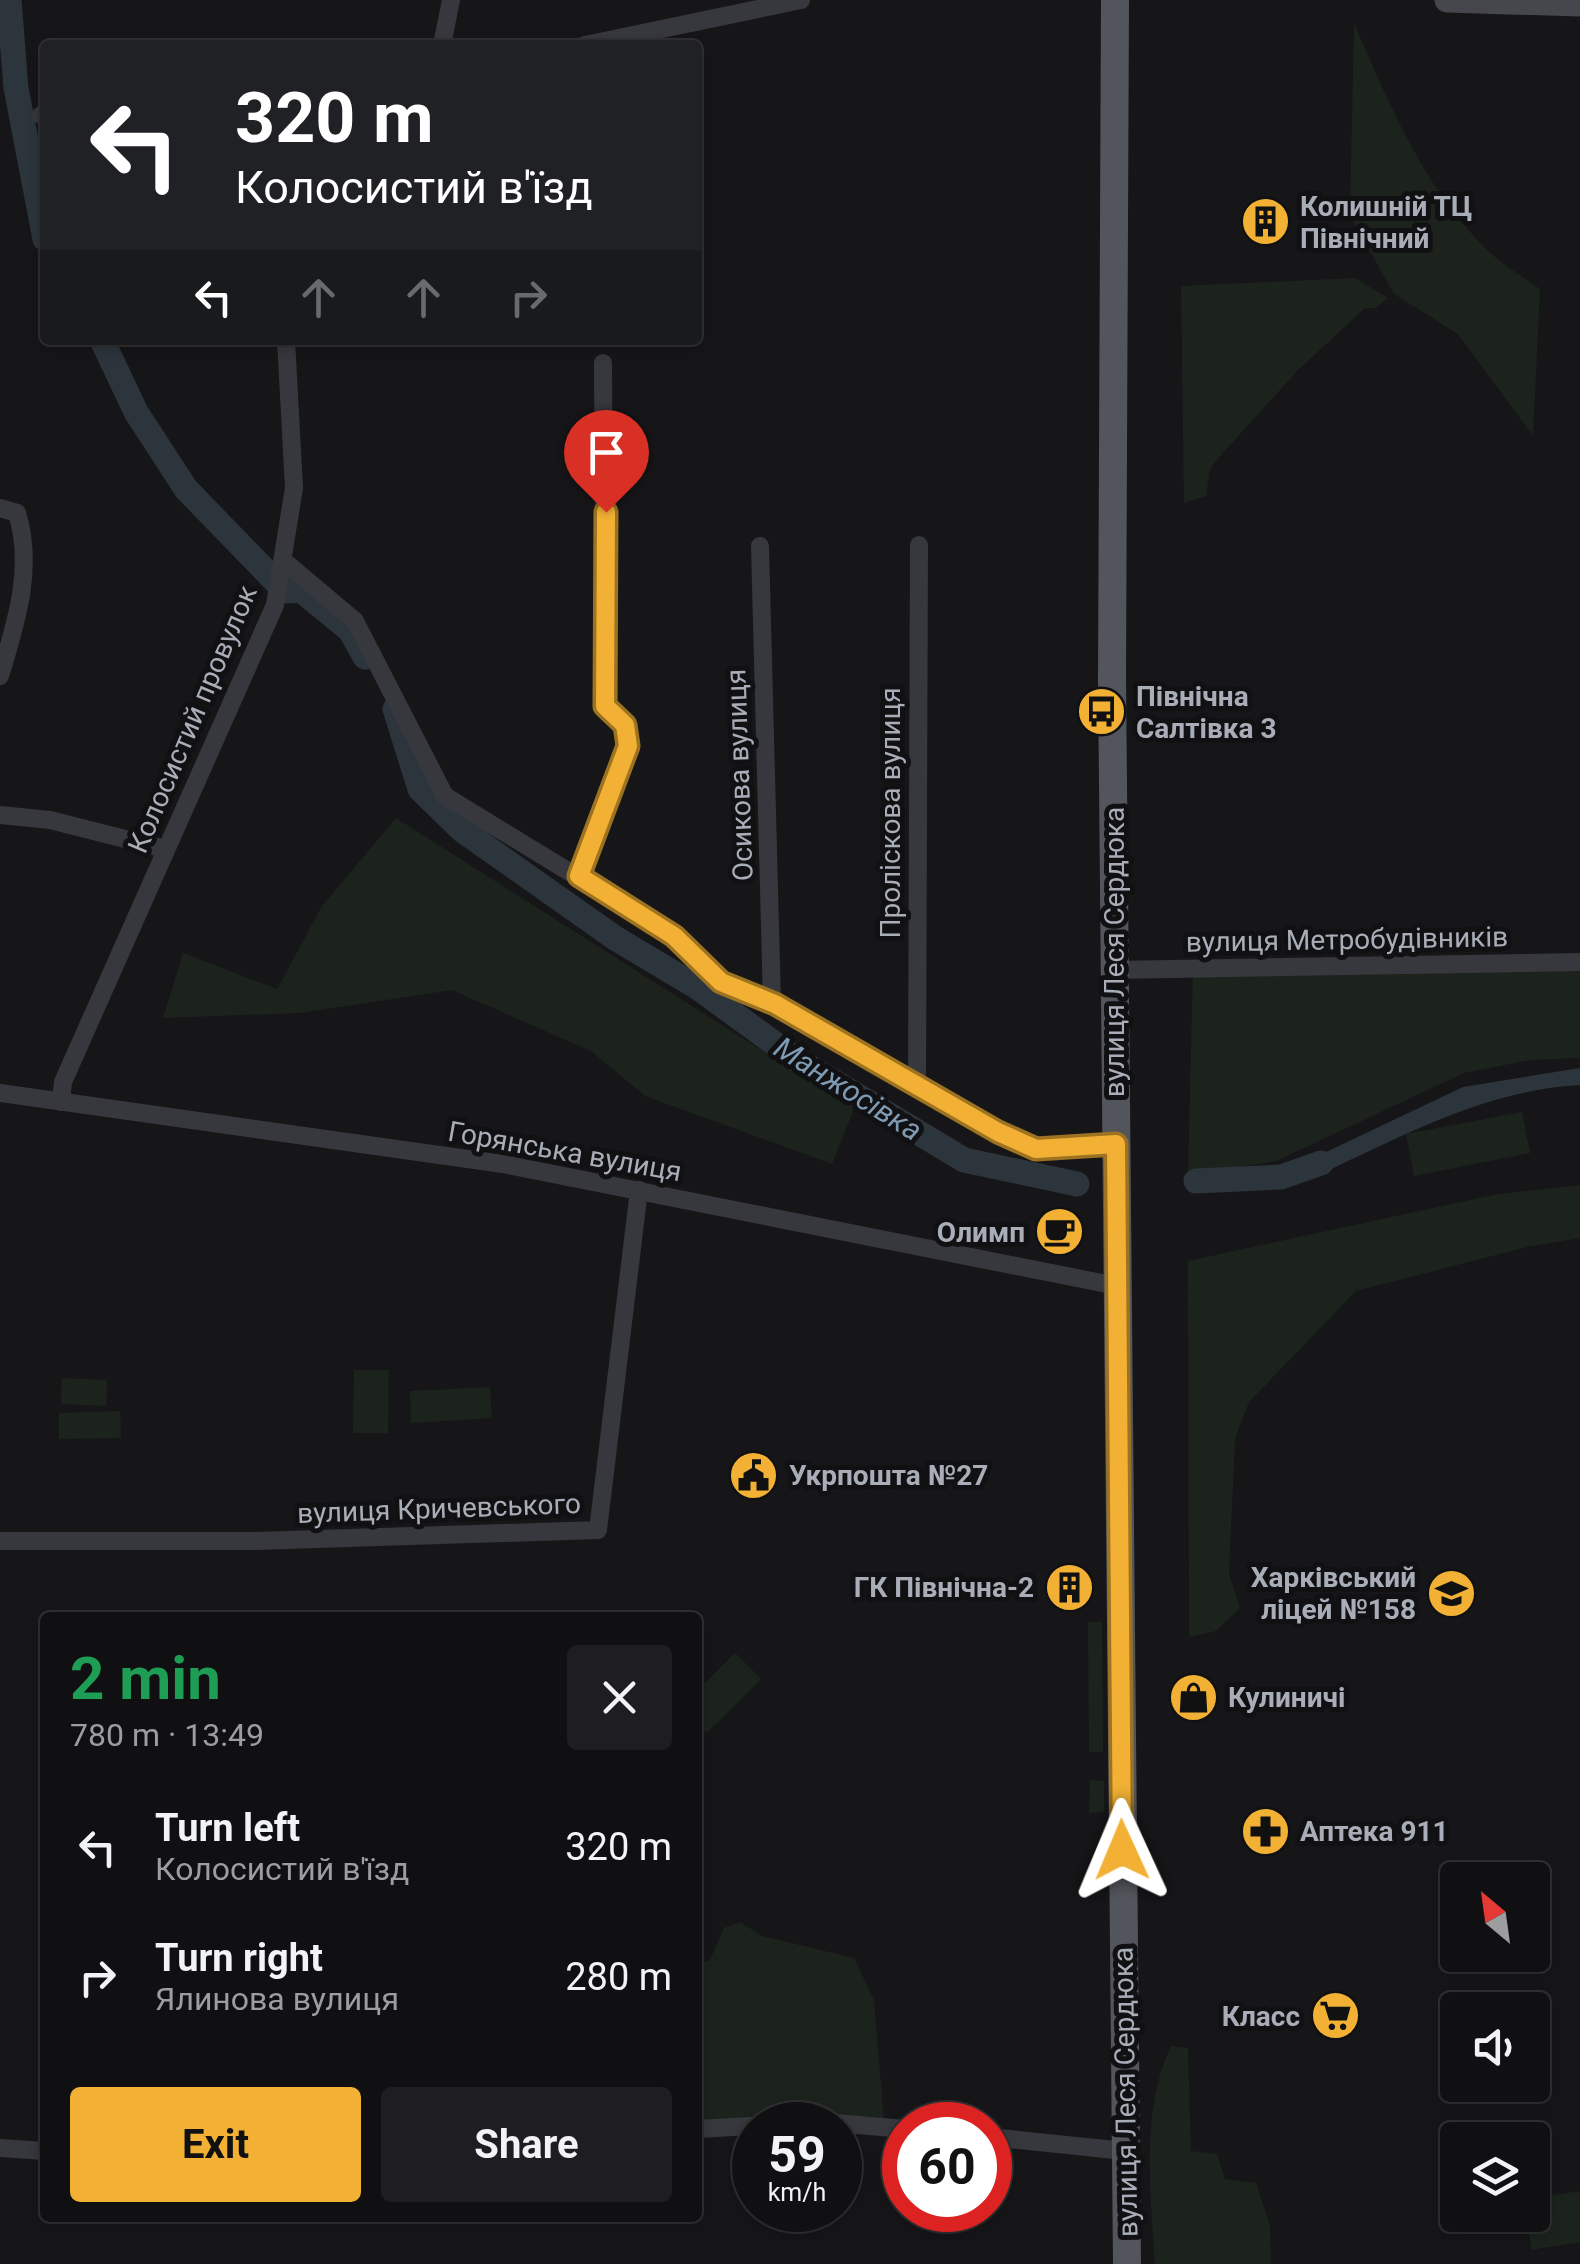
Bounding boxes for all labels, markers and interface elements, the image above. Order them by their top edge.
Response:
text: 320 m [235,77,434,159]
icon: left [70,80,200,210]
text: Колосистий в'їзд [235,161,593,214]
place label: Колишній ТЦ Північний [1300,190,1472,255]
building icon: Колишній ТЦ Північний [1239,196,1291,248]
icon: left [186,270,241,325]
icon: ahead [291,270,346,325]
icon: ahead [396,270,451,325]
icon: right [501,270,556,325]
pin [564,410,649,513]
icon: arrive [579,425,634,480]
street label: Колосистий провулок [121,580,264,858]
street label: Осикова вулиця [719,668,760,882]
place label: Північна Салтівка 3 [1136,680,1276,745]
bus stop icon: Північна Салтівка 3 [1075,686,1127,738]
street label: Проліскова вулиця [874,687,907,939]
street label: вулиця Леся Сердюка [1098,807,1131,1097]
street label: вулиця Метробудівників [1186,920,1508,959]
water label: Манжосівка [768,1029,928,1148]
street label: Горянська вулиця [446,1115,684,1188]
cafe icon: Олимп [1034,1206,1086,1258]
place label: Олимп [937,1216,1025,1249]
public building icon: Укрпошта №27 [728,1449,780,1501]
place label: Укрпошта №27 [789,1459,988,1492]
street label: вулиця Кричевського [297,1487,581,1530]
building icon: ГК Північна-2 [1043,1561,1095,1613]
place label: Харківський ліцей №158 [1251,1561,1416,1626]
school or university icon: Харківський ліцей №158 [1425,1567,1477,1619]
place label: ГК Північна-2 [854,1571,1034,1604]
text: 2 min [70,1643,221,1714]
button: close [567,1645,672,1750]
shop icon: Кулиничі [1167,1671,1219,1723]
place label: Кулиничі [1228,1681,1345,1714]
text: 780 m · 13:49 [70,1716,264,1754]
position arrow [1070,1798,1174,1902]
pharmacy icon: Аптека 911 [1239,1805,1291,1857]
text: Turn left [155,1806,300,1850]
place label: Аптека 911 [1300,1815,1449,1848]
icon: left [70,1820,125,1875]
text: 320 m [565,1825,672,1869]
text: Колосистий в'їзд [155,1850,409,1888]
north arrow [1440,1862,1550,1972]
map controls [1440,1862,1550,2232]
text: Turn right [155,1936,323,1980]
street label: вулиця Леся Сердюка [1106,1947,1145,2237]
icon: right [70,1950,125,2005]
text: 280 m [565,1955,672,1999]
text: Ялинова вулиця [155,1980,399,2018]
supermarket icon: Класс [1309,1990,1361,2042]
button: sound [1440,1992,1550,2102]
place label: Класс [1222,2000,1300,2033]
button: Exit [70,2087,361,2202]
button: Share [381,2087,672,2202]
speed limit sign: 60 [882,2102,1012,2232]
button: layers [1440,2122,1550,2232]
text: 59 [768,2126,826,2184]
text: km/h [768,2178,826,2207]

